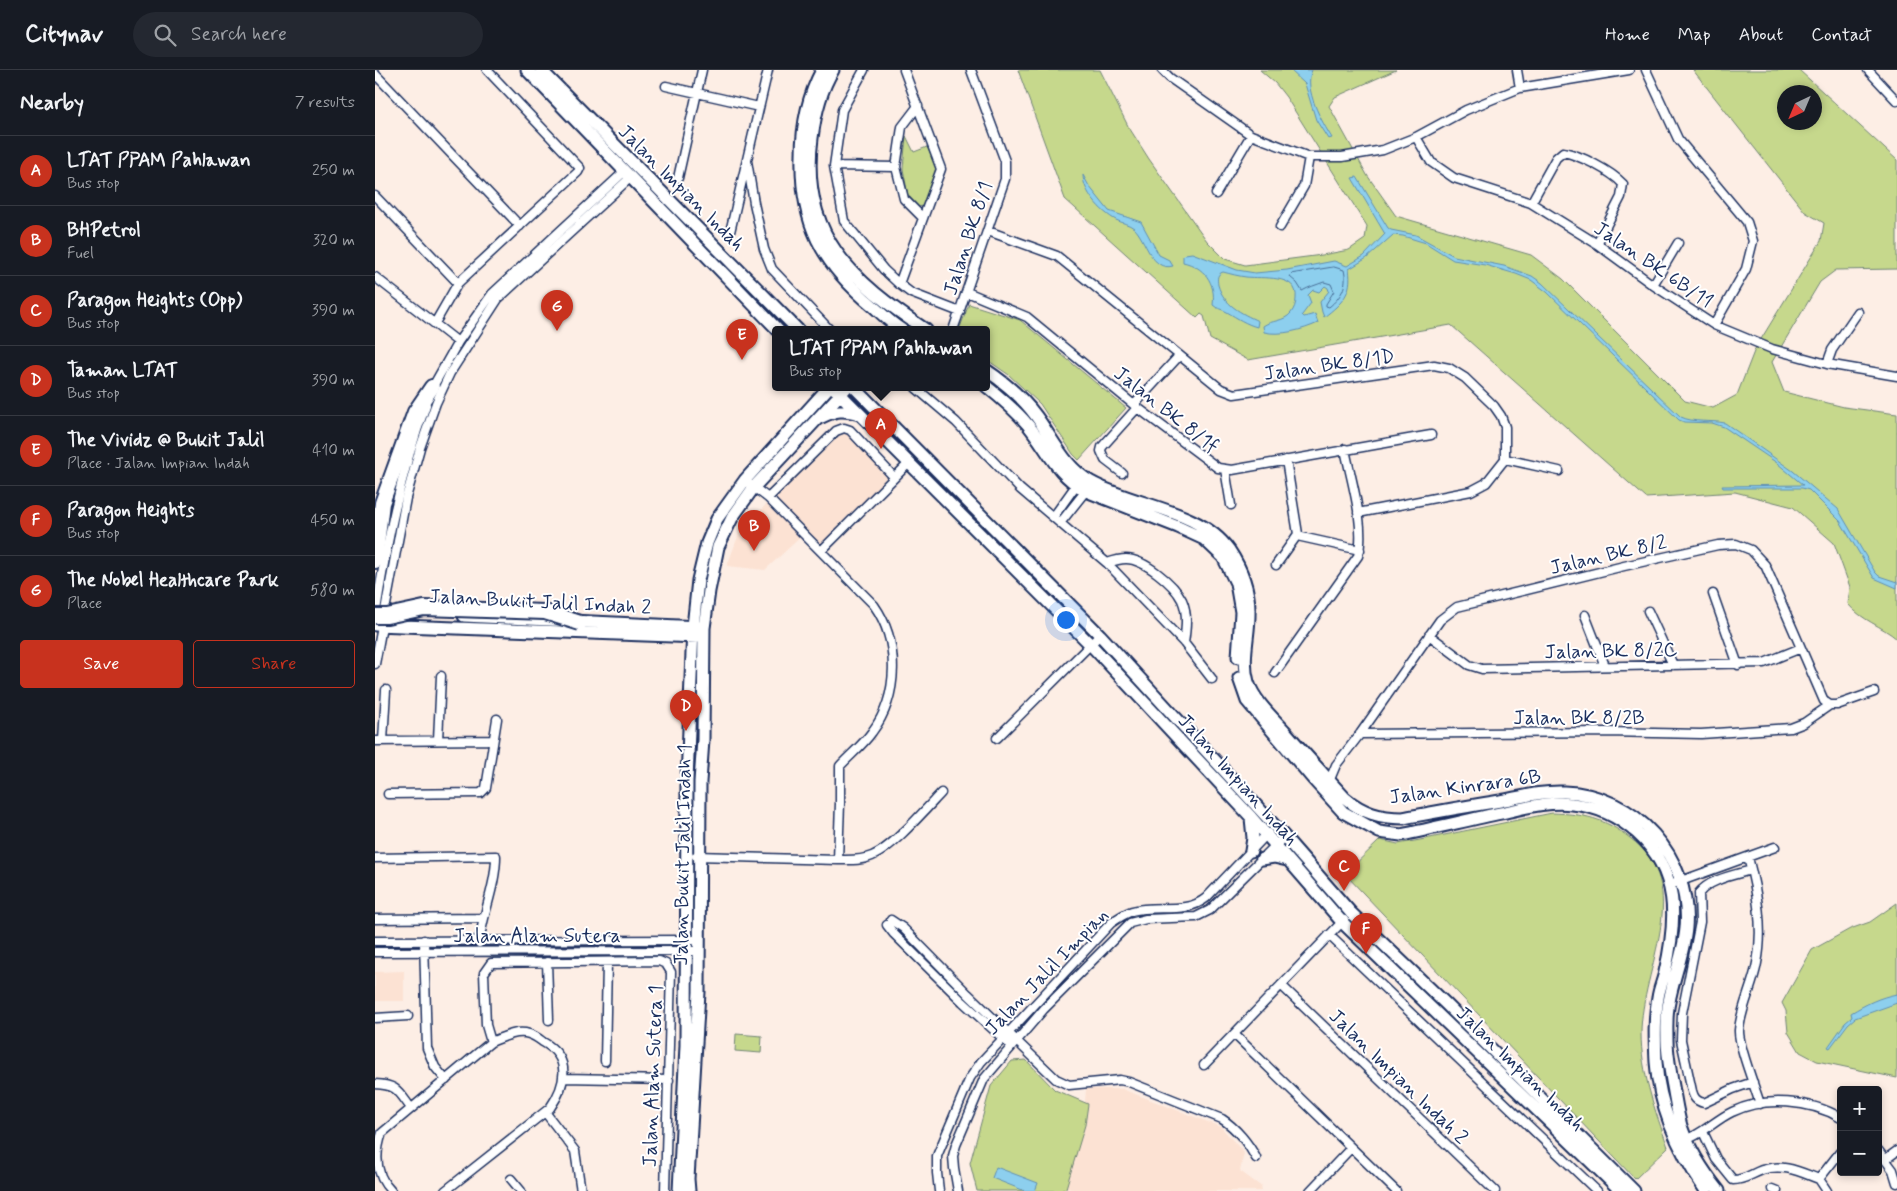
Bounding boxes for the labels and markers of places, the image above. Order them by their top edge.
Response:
pin: G [541,290,573,331]
pin: E [726,319,758,360]
pin: A [865,408,897,449]
pin: B [738,510,770,551]
pin: D [670,690,702,731]
pin: C [1328,850,1360,891]
pin: F [1350,913,1382,954]

